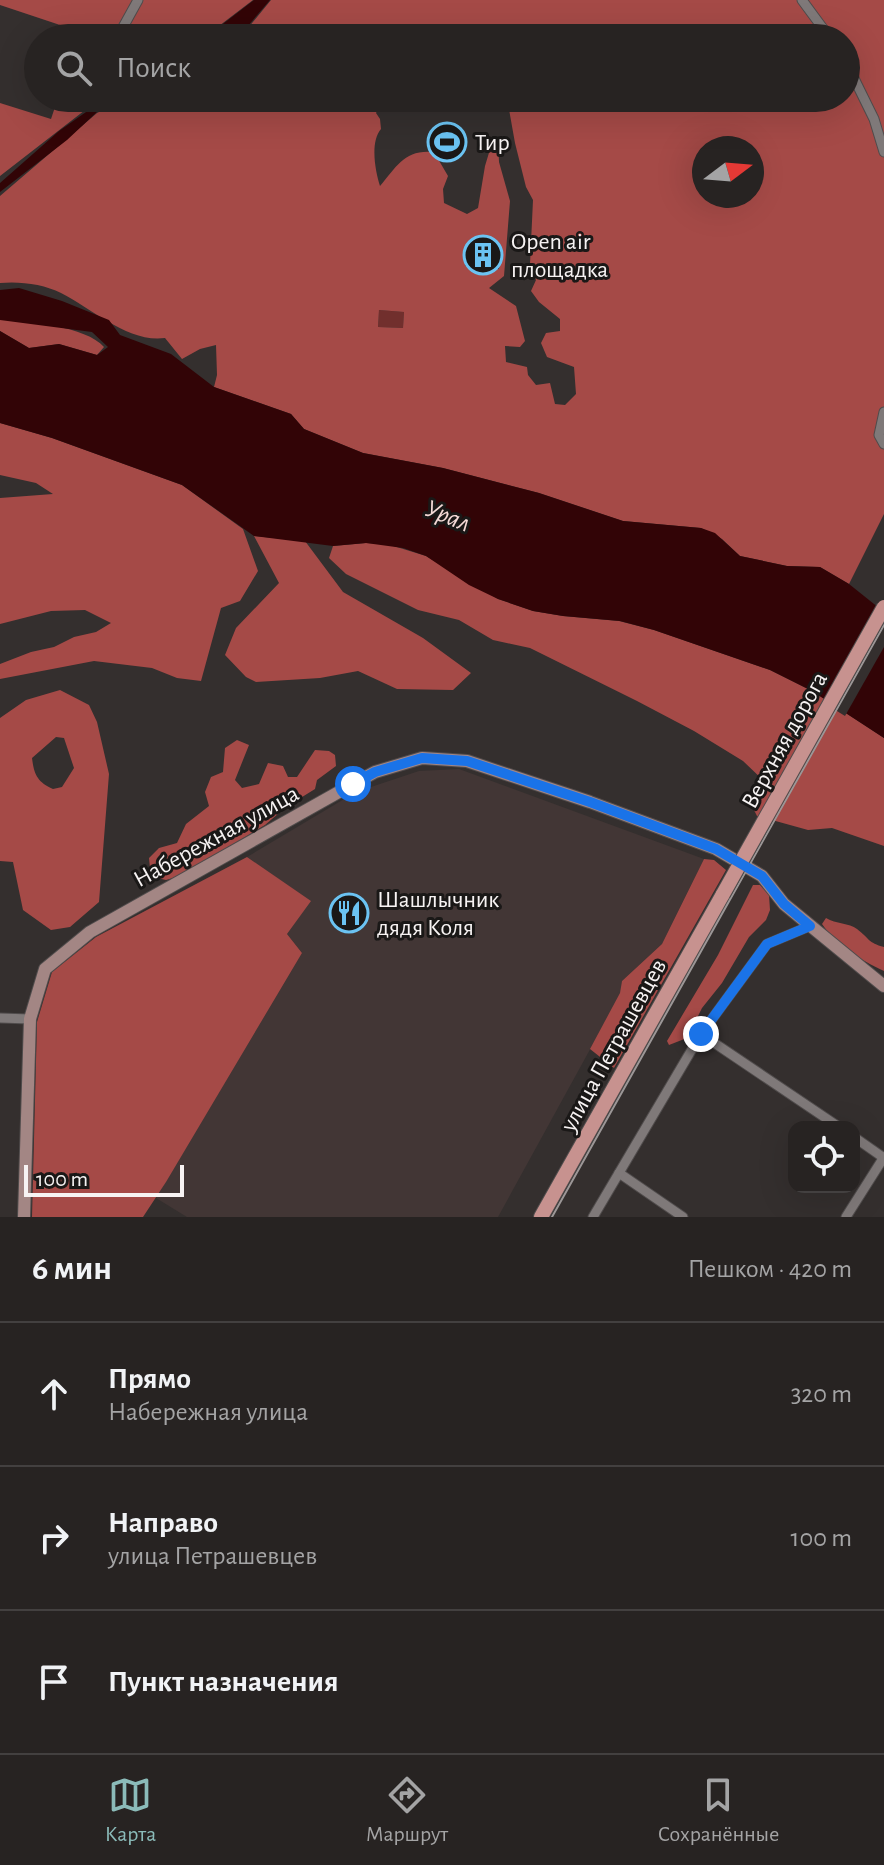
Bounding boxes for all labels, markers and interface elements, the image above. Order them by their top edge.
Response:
search box [24,24,860,112]
icon: search [52,46,96,90]
text: Поиск [116,53,191,83]
sports icon: Тир [426,121,468,163]
place label: Тир [475,131,510,155]
north arrow [692,136,764,208]
place label: Open air площадка [511,230,608,282]
building icon: Open air площадка [462,234,504,276]
water label: Урал [421,495,474,537]
street label: Верхняя дорога [738,668,832,813]
route start [335,766,371,802]
street label: Набережная улица [130,782,303,892]
place label: Шашлычник дядя Коля [377,888,499,940]
restaurant icon: Шашлычник дядя Коля [328,892,370,934]
street label: улица Петрашевцев [556,955,671,1137]
route end [683,1016,719,1052]
map controls [788,1121,860,1193]
button: locate [788,1121,860,1193]
scale bar [24,1161,184,1197]
text: 100 m [36,1168,88,1190]
text: 6 мин [32,1252,112,1286]
text: Пешком · 420 m [688,1256,852,1282]
text: Прямо [108,1364,191,1394]
icon: ahead [32,1372,76,1416]
text: 320 m [791,1381,852,1407]
text: Набережная улица [108,1399,308,1425]
text: Направо [108,1508,218,1538]
icon: right [32,1516,76,1560]
text: 100 m [791,1525,852,1551]
text: улица Петрашевцев [108,1543,317,1569]
icon: arrive [32,1660,76,1704]
text: Пункт назначения [108,1667,339,1697]
tab: Карта [105,1773,156,1847]
tab: Маршрут [366,1773,448,1847]
tab: Сохранённые [658,1773,779,1847]

